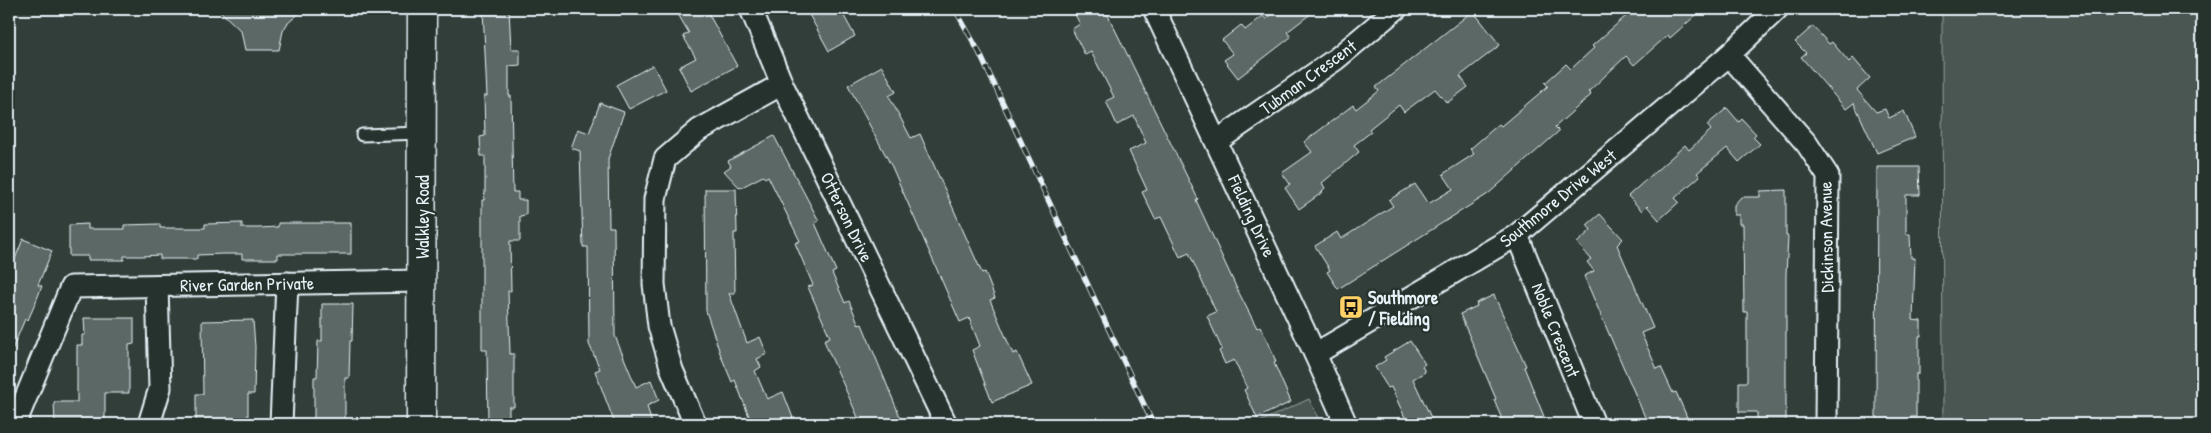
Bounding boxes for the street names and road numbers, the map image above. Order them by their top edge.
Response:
street label: Tubman Crescent [1255,33,1362,121]
street label: Southmore Drive West [1494,143,1622,253]
street label: Otterson Drive [815,168,879,266]
street label: Fielding Drive [1222,170,1282,261]
street label: Walkley Road [410,175,435,259]
street label: Dickinson Avenue [1813,181,1839,293]
street label: River Garden Private [180,270,314,298]
street label: Noble Crescent [1526,279,1587,382]

